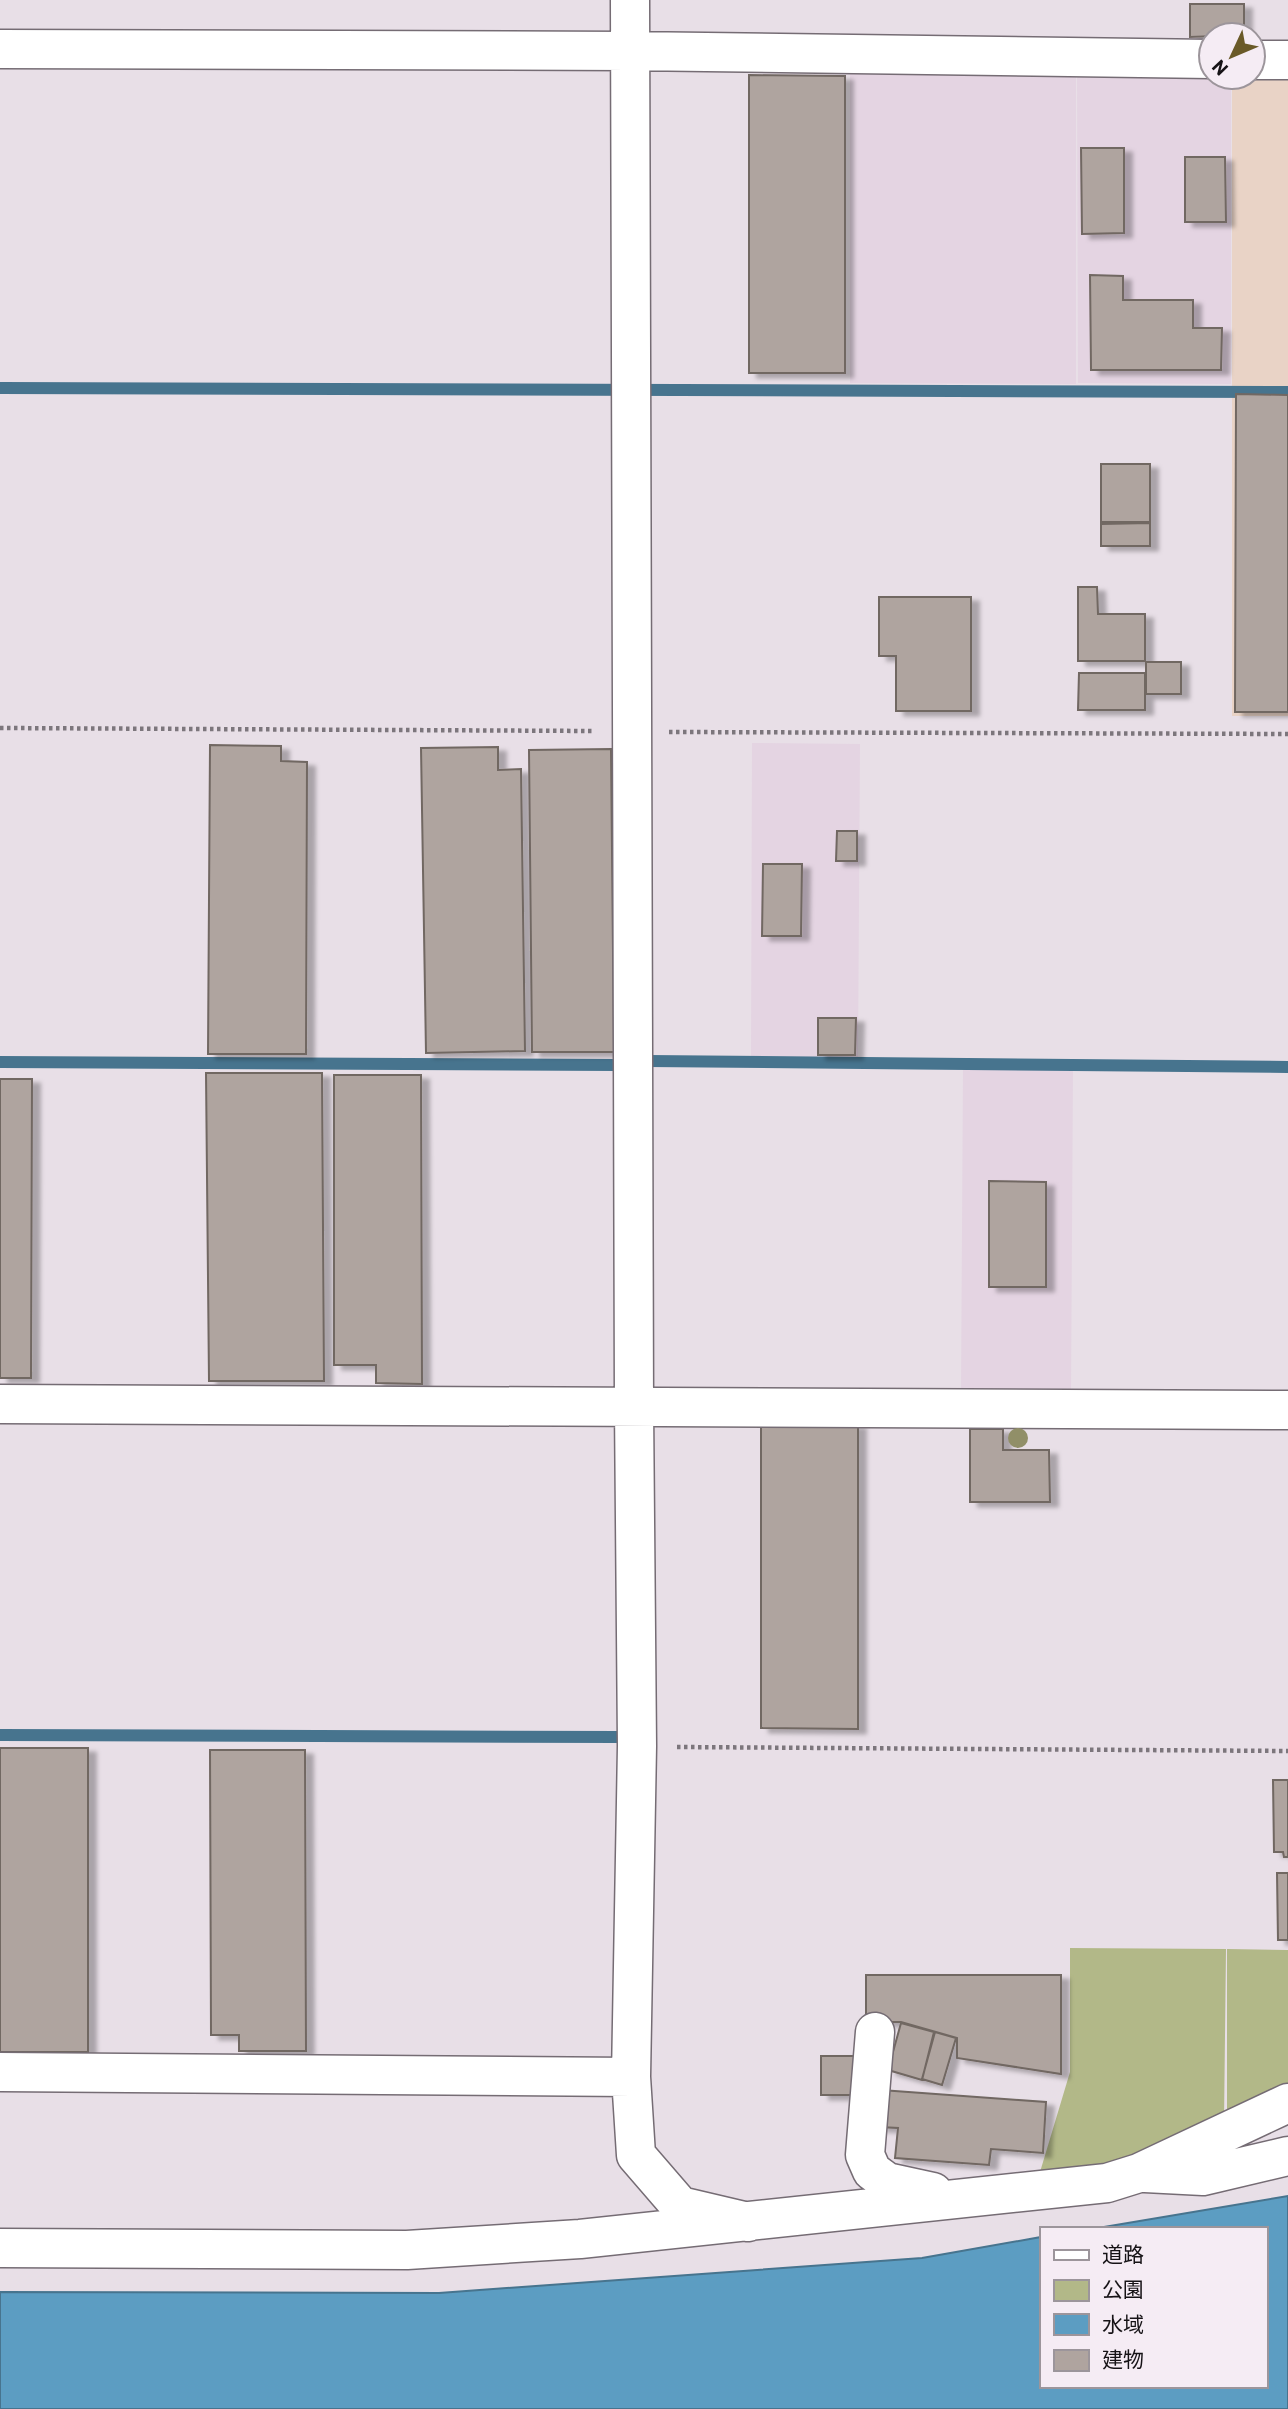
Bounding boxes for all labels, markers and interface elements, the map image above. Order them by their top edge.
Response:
north arrow [1197,21,1267,91]
text: N [1207,56,1232,81]
legend [1040,2227,1267,2388]
text: 道路 [1102,2241,1144,2266]
text: 公園 [1102,2276,1144,2301]
text: 水域 [1102,2311,1144,2336]
text: 建物 [1102,2346,1144,2371]

